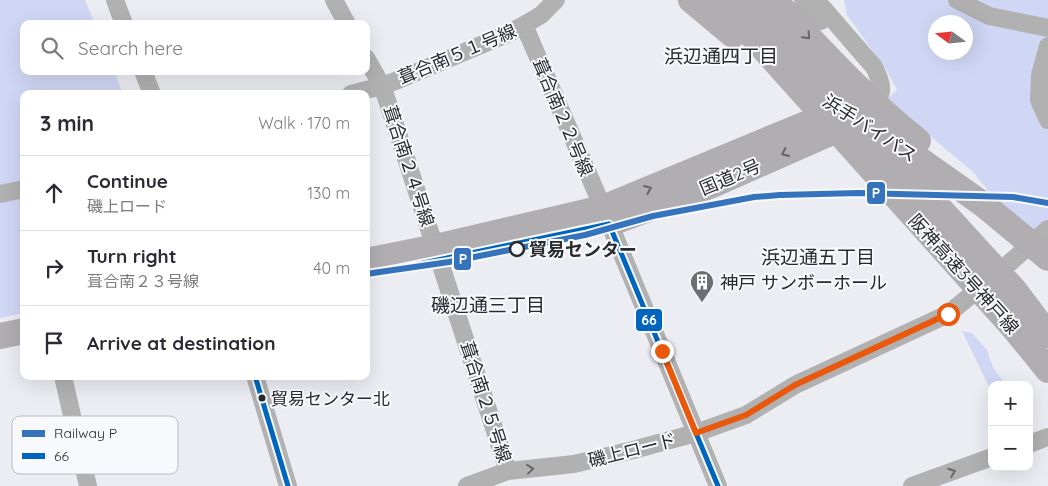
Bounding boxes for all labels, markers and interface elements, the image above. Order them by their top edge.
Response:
north arrow [928,15,973,60]
street label: 葺合南５１号線 [395,19,519,89]
search box [20,20,370,75]
one-way arrow [801,30,810,39]
icon: search [38,34,66,62]
text: Search here [78,36,183,60]
district label: 浜辺通四丁目 [664,44,778,68]
street label: 葺合南２２号線 [528,55,598,179]
street label: 浜手バイパス [819,89,921,167]
street label: 葺合南２４号線 [379,103,439,229]
text: 3 min [40,110,94,136]
text: Walk · 170 m [258,113,350,133]
one-way arrow [781,147,790,158]
street label: 国道2号 [696,154,764,200]
text: Continue [87,169,168,193]
icon: ahead [40,179,68,207]
line badge: P [866,181,886,205]
text: 130 m [307,183,350,203]
text: P [872,184,880,202]
one-way arrow [643,185,652,196]
text: 磯上ロード [87,196,167,216]
street label: 阪神高速3号神戸線 [904,209,1024,339]
place label: 貿易センター [529,238,637,261]
marker: 貿易センター [509,241,525,257]
text: Turn right [87,244,176,268]
district label: 浜辺通五丁目 [761,245,875,269]
line badge: P [453,247,472,271]
text: P [459,250,467,268]
icon: right [40,254,68,282]
text: 40 m [313,258,350,278]
building icon: 神戸 サンボーホール [689,269,715,303]
text: 葺合南２３号線 [87,271,199,291]
place label: 神戸 サンボーホール [720,271,887,294]
district label: 磯辺通三丁目 [431,293,545,317]
route start [937,303,960,326]
line badge: 66 [635,308,663,332]
text: 66 [641,311,657,329]
icon: arrive [40,329,68,357]
text: Arrive at destination [87,331,276,355]
street label: 葺合南２５号線 [456,339,516,465]
route end [651,340,674,363]
map controls [988,381,1033,471]
button: + [988,381,1033,426]
place label: 貿易センター北 [271,388,390,409]
marker: 貿易センター北 [257,393,267,403]
legend [12,416,178,474]
text: Railway P [54,424,117,442]
button: − [988,426,1033,471]
street label: 磯上ロード [586,428,678,472]
text: 66 [54,447,70,465]
one-way arrow [527,464,535,475]
one-way arrow [947,468,955,478]

